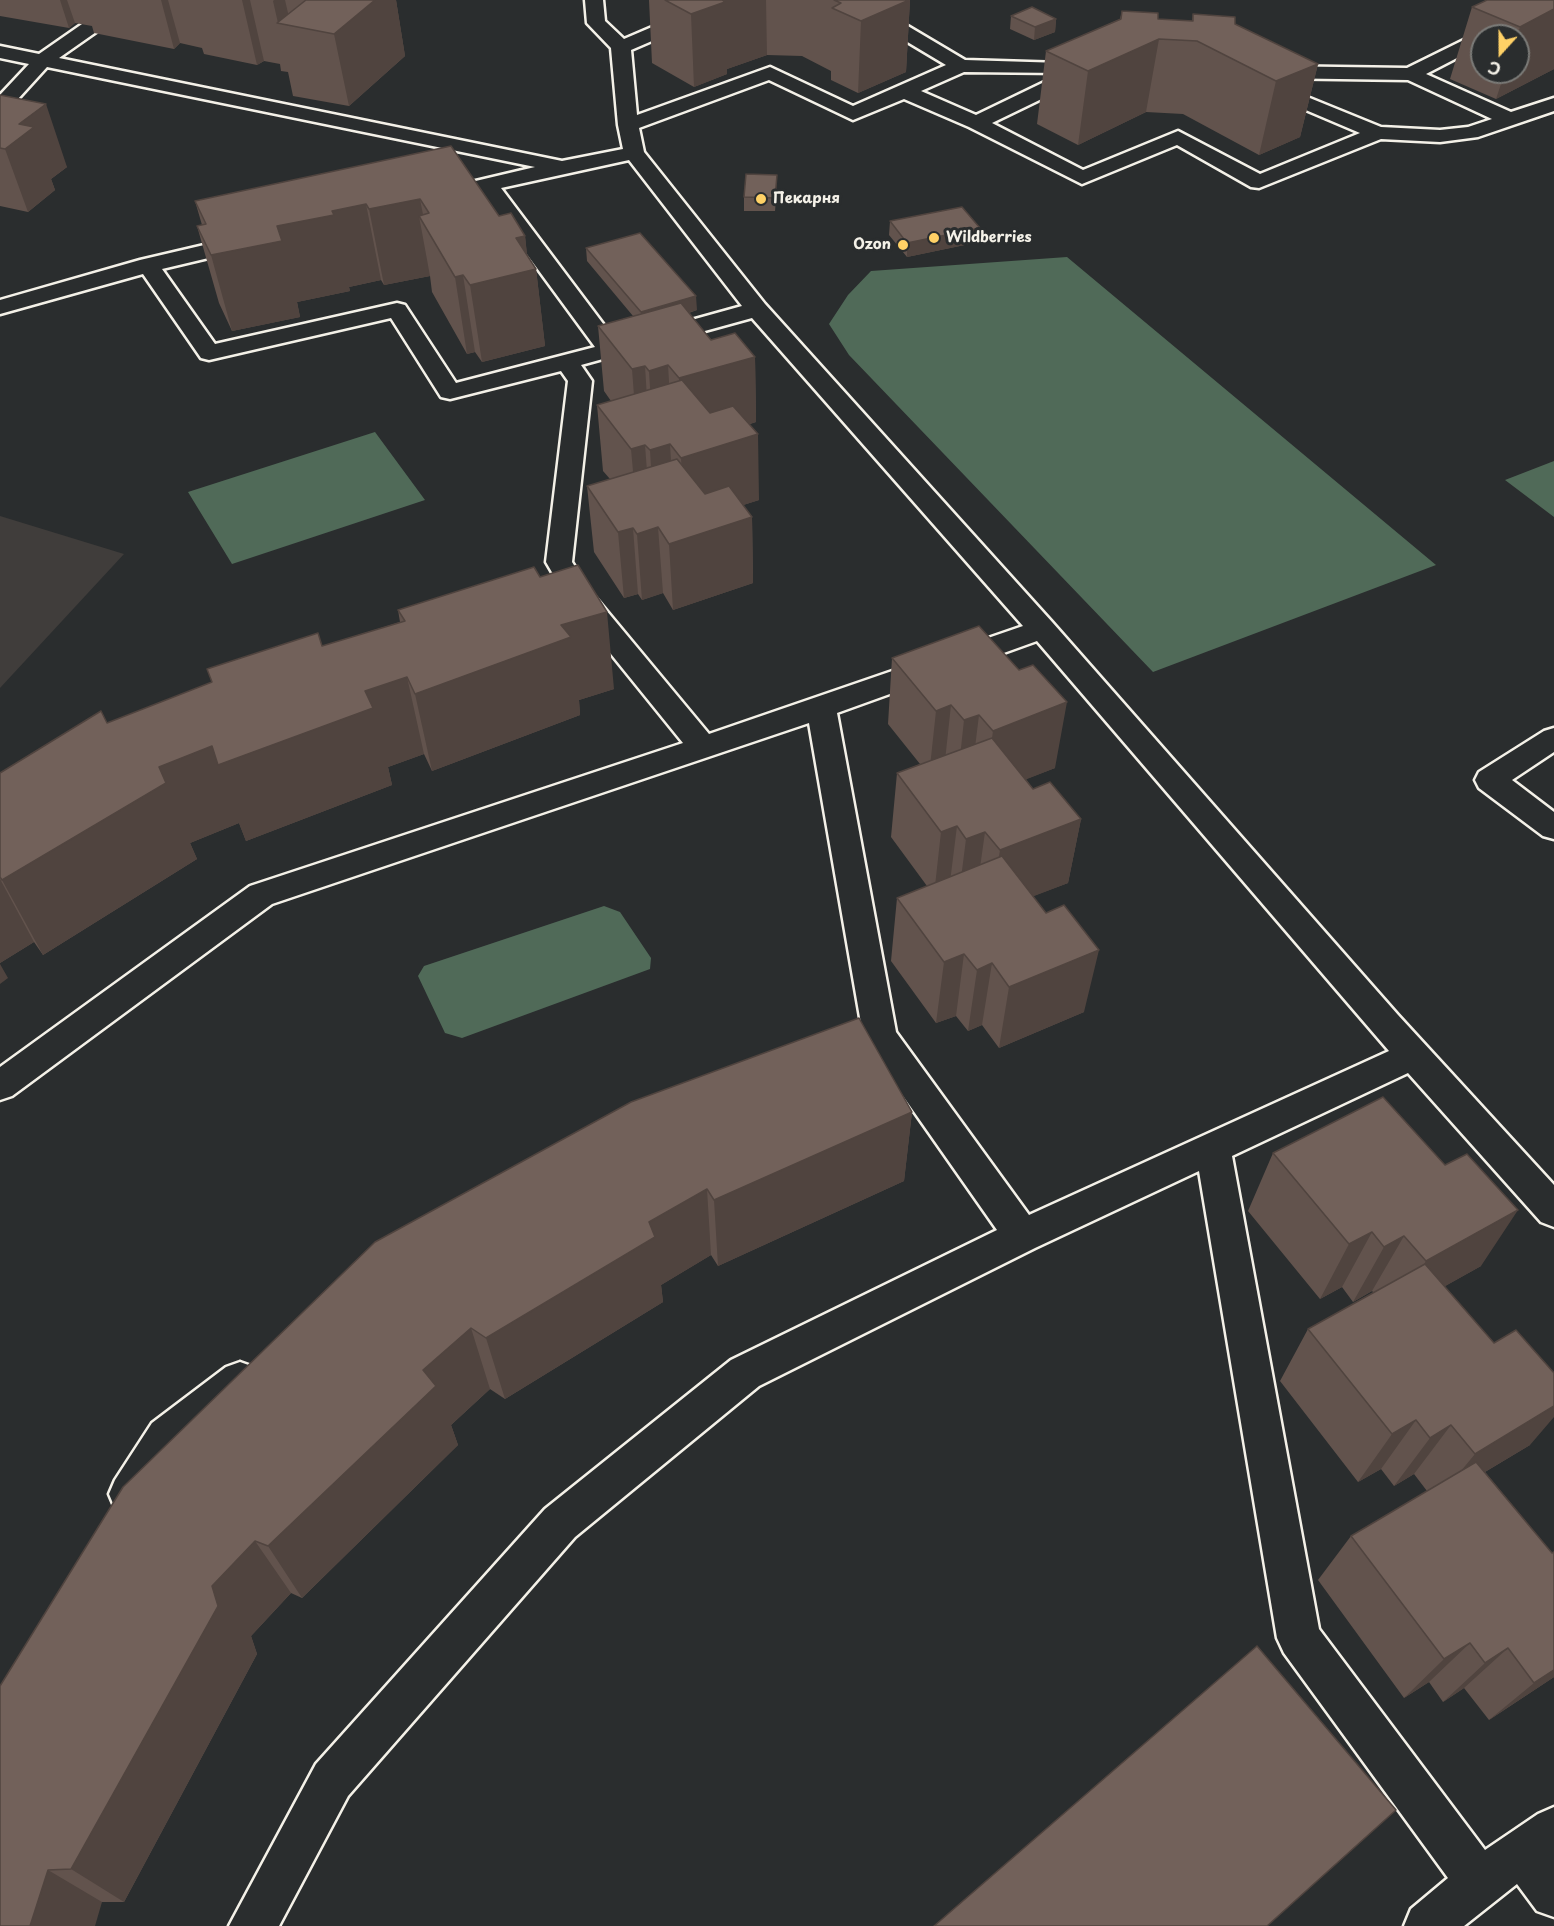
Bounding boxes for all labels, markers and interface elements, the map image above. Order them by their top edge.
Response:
north arrow [1470,24,1530,84]
text: С [1484,56,1504,82]
place label: Пекарня [773,190,840,208]
marker: Пекарня [754,192,768,206]
place label: Wildberries [946,229,1032,247]
marker: Wildberries [927,231,941,245]
place label: Ozon [853,236,891,254]
marker: Ozon [896,238,910,252]

